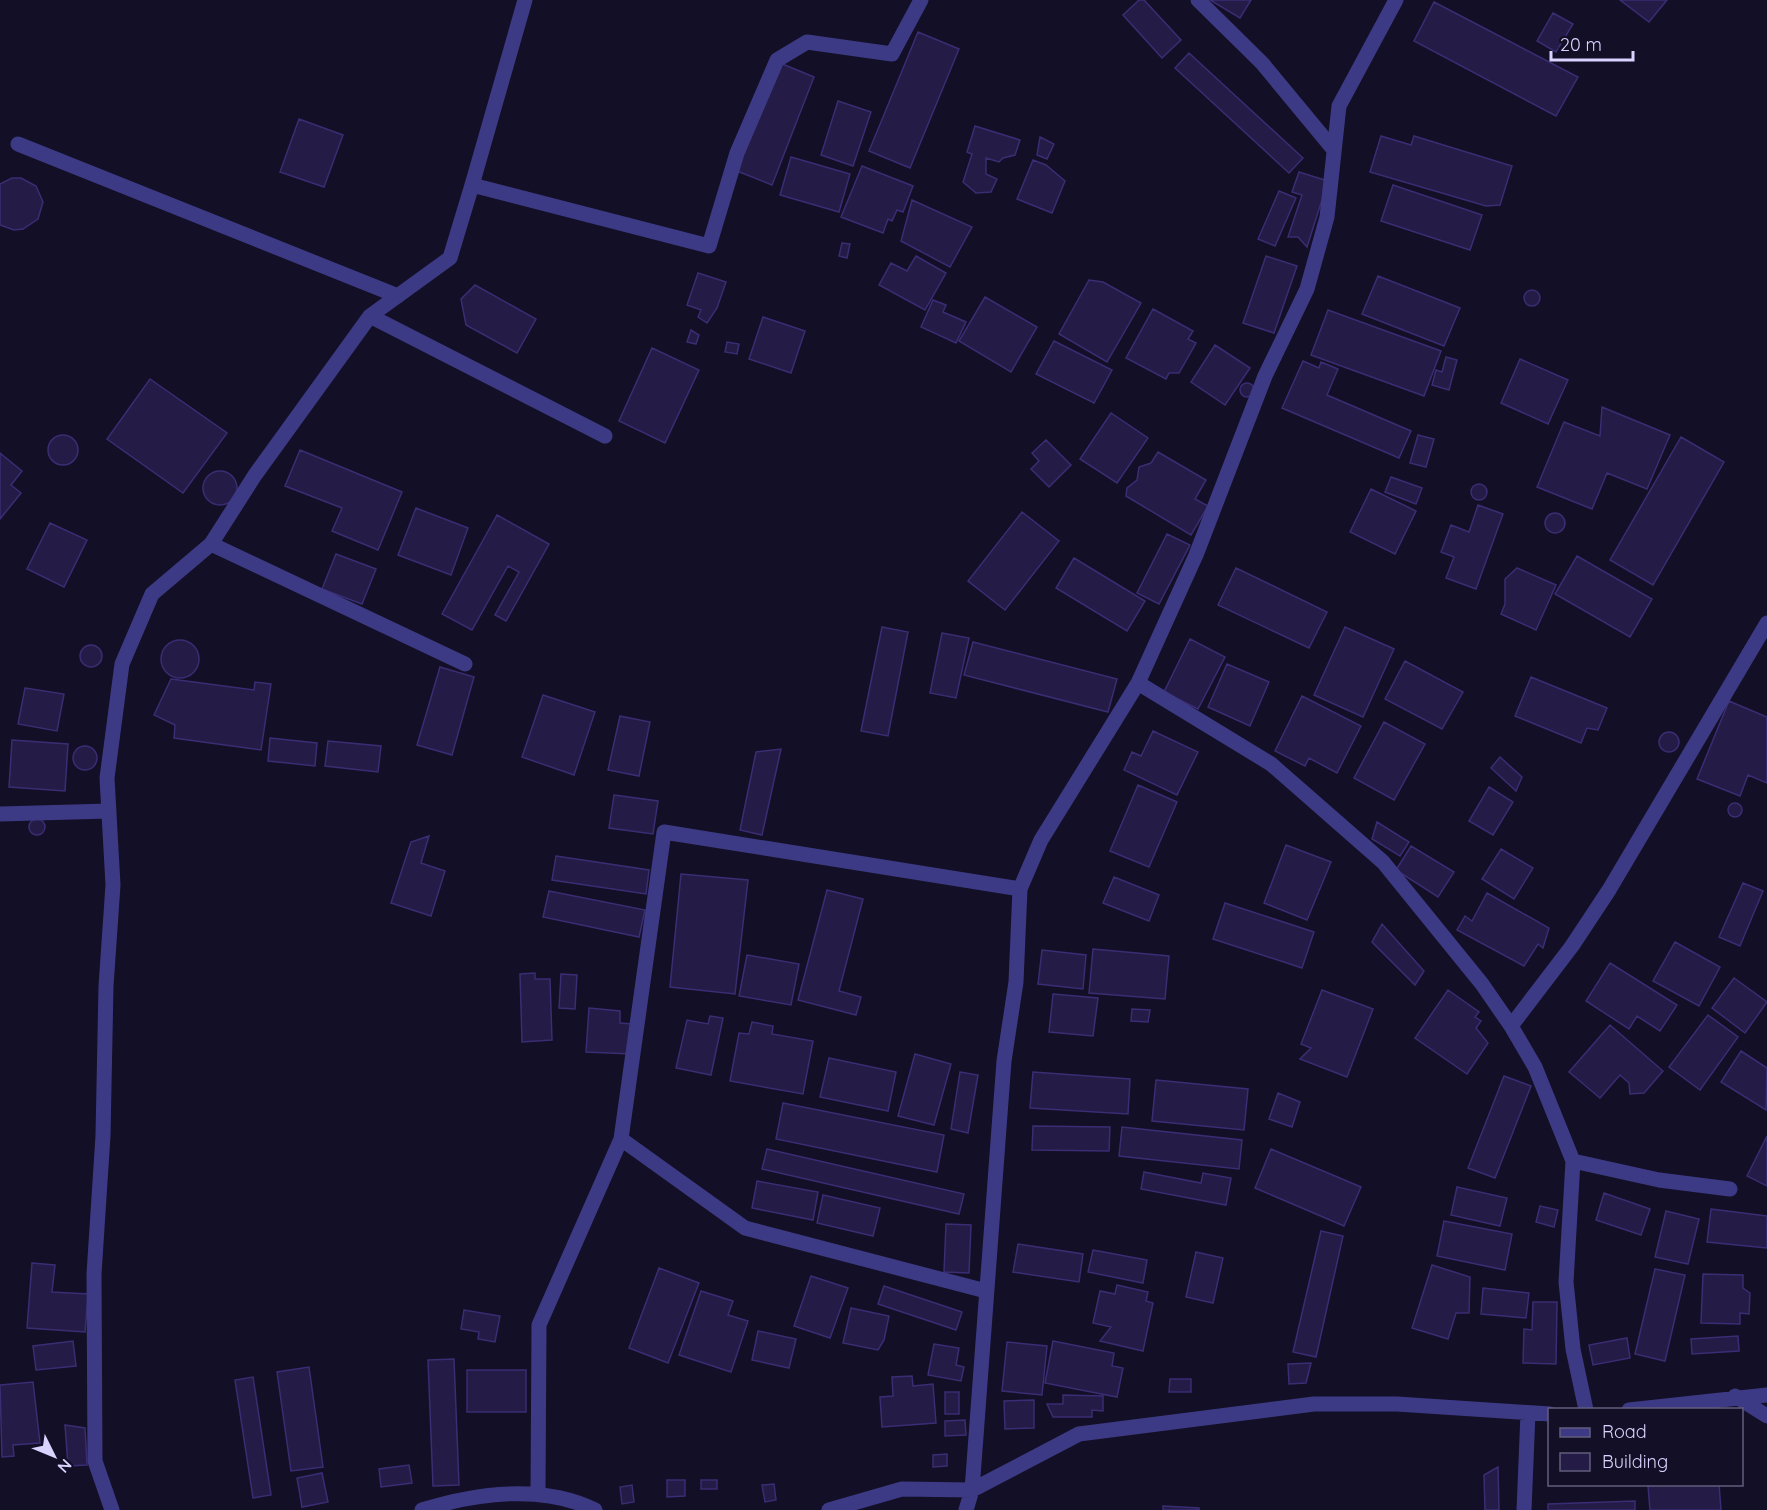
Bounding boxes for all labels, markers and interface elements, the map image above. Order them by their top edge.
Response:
scale bar [1551,24,1634,62]
text: 20 m [1560,33,1602,56]
legend [1548,1408,1743,1486]
text: Road [1602,1420,1647,1443]
north arrow [24,1426,84,1486]
text: Building [1602,1450,1668,1473]
text: N [54,1455,76,1477]

